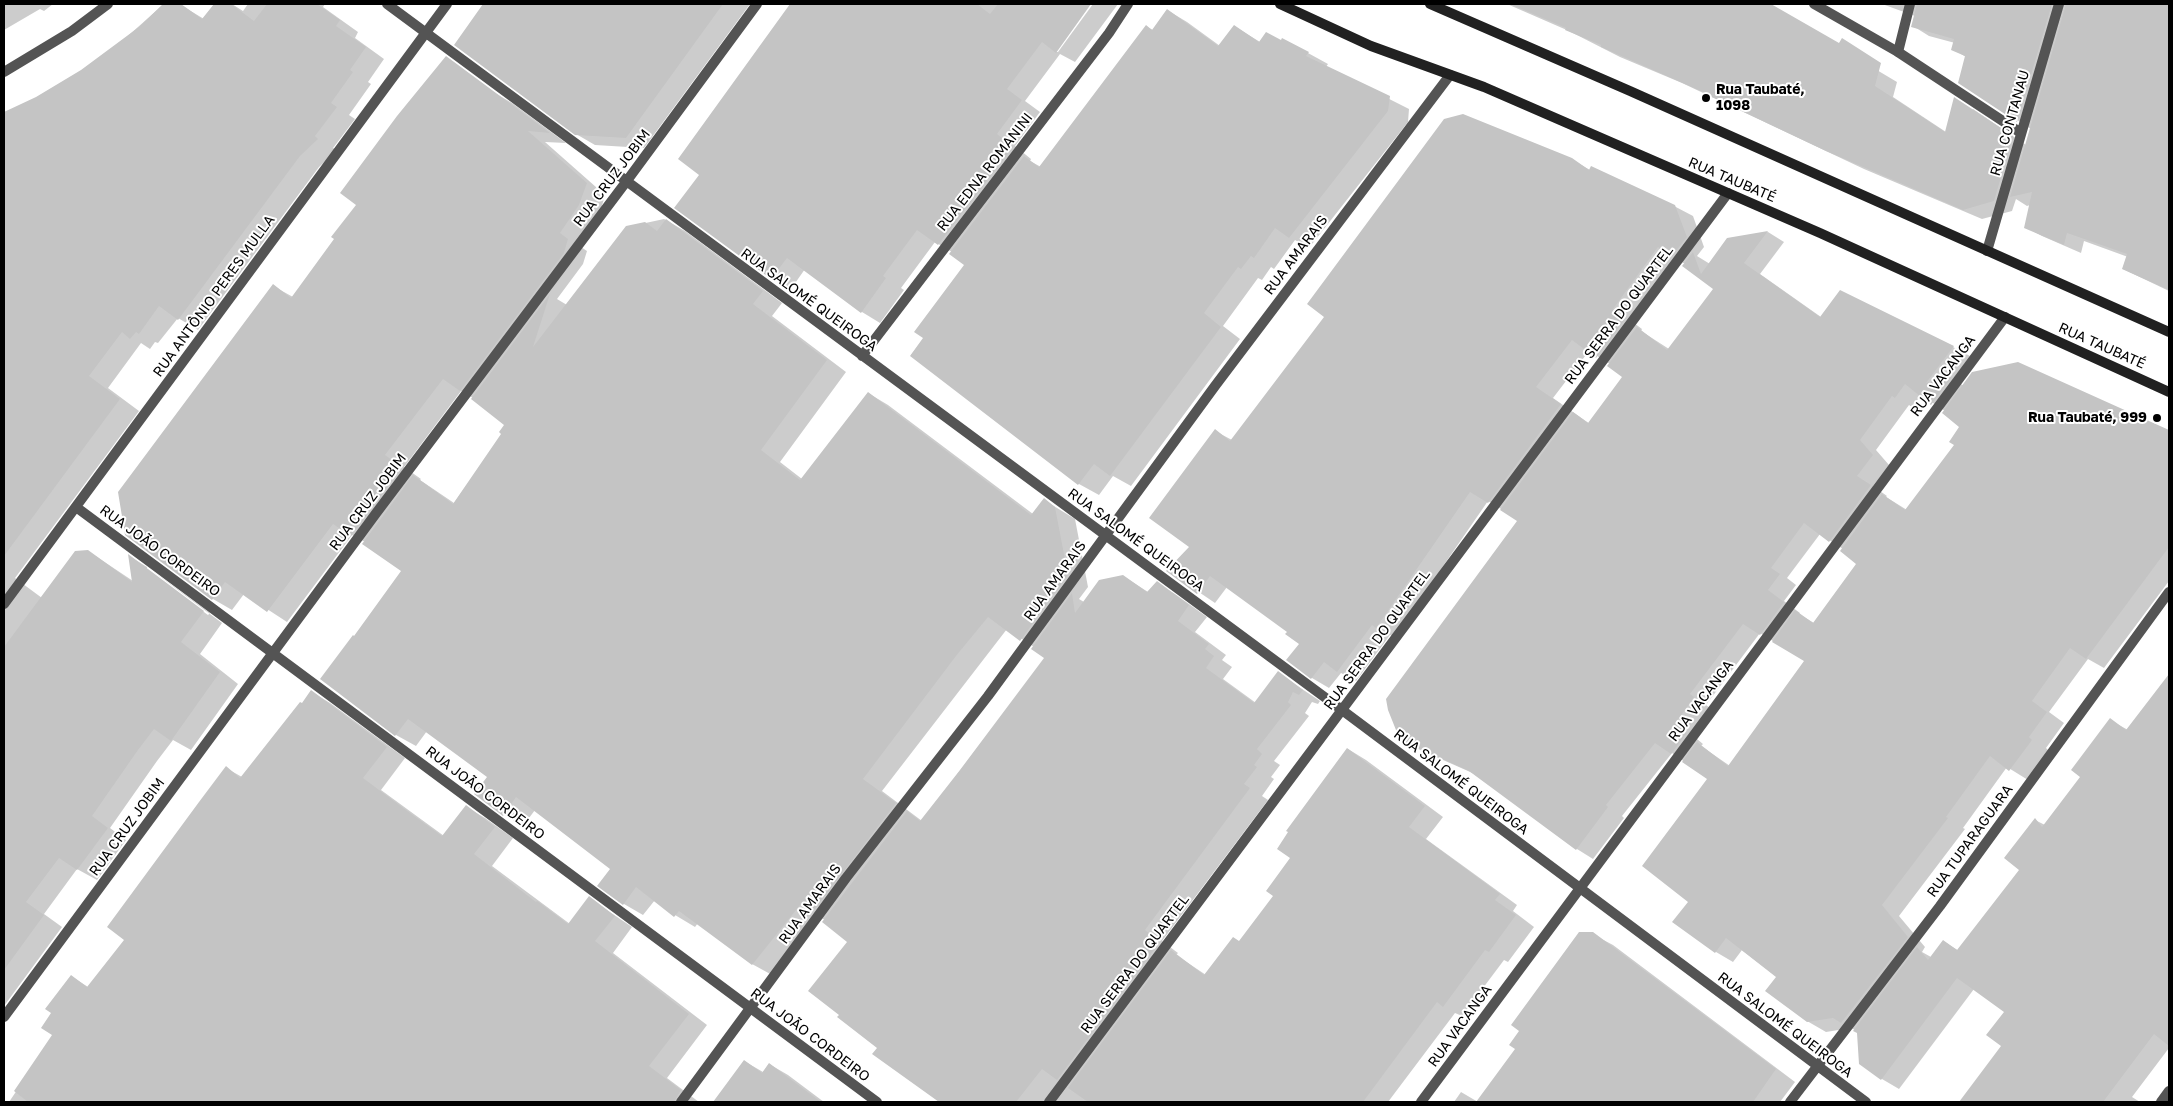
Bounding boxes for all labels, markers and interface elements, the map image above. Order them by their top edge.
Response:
street label: RUA CONTANAU [1987,68,2033,178]
place label: Rua Taubaté, 1098 [1716,82,1805,114]
marker: Rua Taubaté, 1098 [1700,92,1712,104]
street label: RUA EDNA ROMANINI [934,110,1036,234]
street label: RUA CRUZ JOBIM [570,126,654,230]
street label: RUA TAUBATÉ [1686,154,1778,206]
street label: RUA ANTÔNIO PERES MULLA [150,212,278,380]
street label: RUA AMARAIS [1261,212,1331,298]
street label: RUA SERRA DO QUARTEL [1561,242,1677,388]
street label: RUA SALOMÉ QUEIROGA [738,245,880,355]
street label: RUA TAUBATÉ [2056,319,2148,373]
street label: RUA VACANGA [1907,332,1979,420]
place label: Rua Taubaté, 999 [2028,410,2147,426]
marker: Rua Taubaté, 999 [2151,412,2163,424]
street label: RUA CRUZ JOBIM [326,450,410,554]
street label: RUA SALOMÉ QUEIROGA [1065,485,1207,595]
street label: RUA JOÃO CORDEIRO [96,502,224,600]
street label: RUA AMARAIS [1020,538,1090,624]
street label: RUA SERRA DO QUARTEL [1320,567,1434,713]
street label: RUA VACANGA [1665,657,1737,745]
street label: RUA SALOMÉ QUEIROGA [1390,726,1532,838]
street label: RUA JOÃO CORDEIRO [422,743,548,843]
street label: RUA CRUZ JOBIM [86,775,168,879]
street label: RUA TUPARAGUARA [1924,781,2016,901]
street label: RUA AMARAIS [775,861,845,947]
street label: RUA SERRA DO QUARTEL [1077,891,1193,1037]
street label: RUA SALOMÉ QUEIROGA [1714,969,1856,1081]
street label: RUA VACANGA [1425,982,1495,1070]
street label: RUA JOÃO CORDEIRO [747,985,873,1085]

